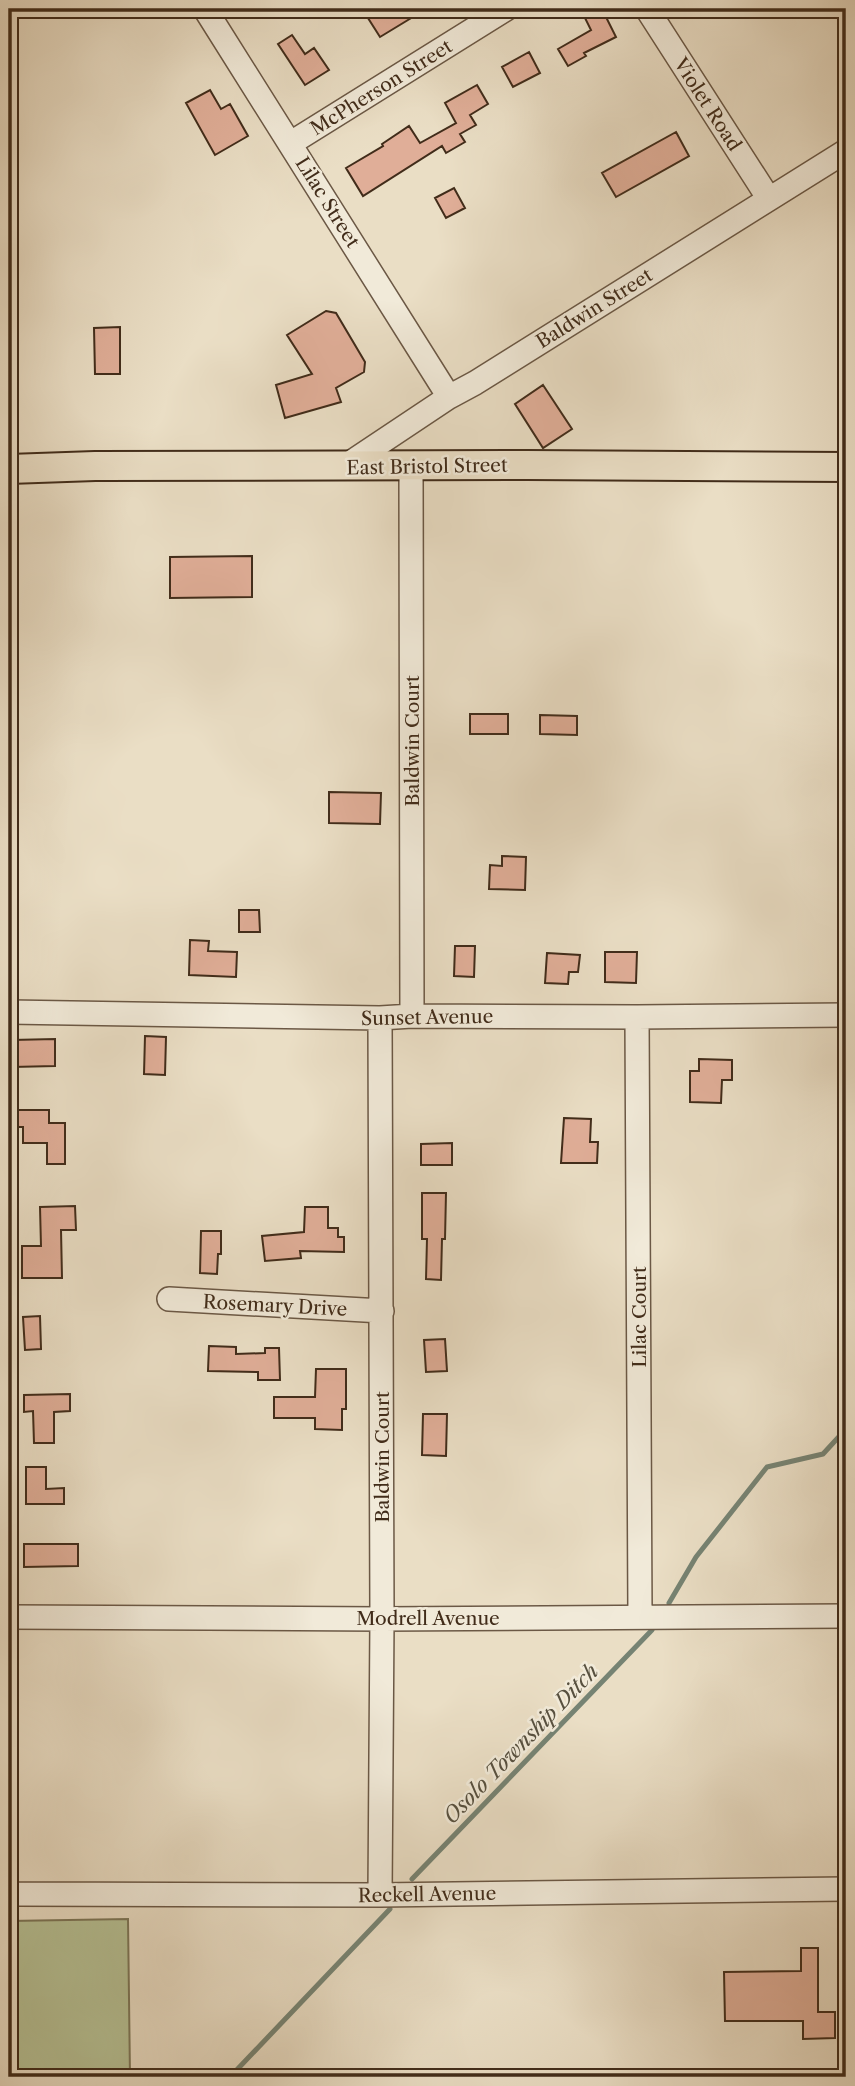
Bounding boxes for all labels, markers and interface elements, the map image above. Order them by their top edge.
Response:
street label: McPherson Street [306,34,457,140]
street label: Violet Road [668,53,746,155]
street label: Lilac Street [291,153,365,252]
street label: Baldwin Street [532,263,657,353]
street label: East Bristol Street [346,454,508,479]
street label: Baldwin Court [401,675,424,807]
street label: Sunset Avenue [361,1005,493,1030]
street label: Lilac Court [628,1266,651,1368]
street label: Rosemary Drive [202,1290,348,1321]
street label: Baldwin Court [371,1391,394,1523]
street label: Modrell Avenue [356,1607,500,1630]
water label: Osolo Township Ditch [438,1659,603,1829]
street label: Reckell Avenue [358,1882,496,1907]

